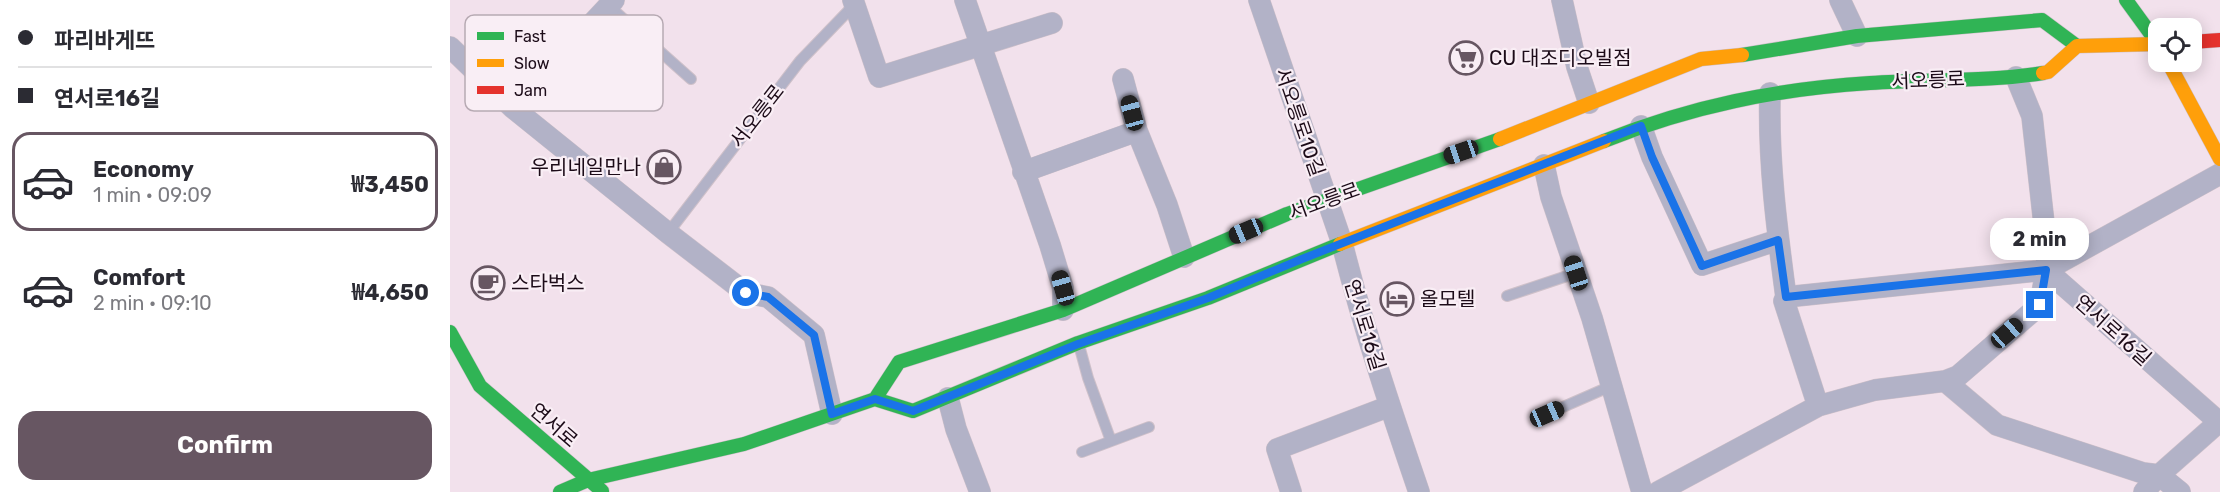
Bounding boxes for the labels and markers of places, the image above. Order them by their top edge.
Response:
supermarket icon: CU 대조디오빌점 [1448,40,1484,76]
place label: CU 대조디오빌점 [1489,46,1632,70]
shop icon: 우리네일만나 [646,149,682,185]
place label: 우리네일만나 [531,155,641,179]
cafe icon: 스타벅스 [470,265,506,301]
place label: 스타벅스 [511,271,585,295]
hotel icon: 올모텔 [1379,281,1415,317]
place label: 올모텔 [1420,287,1475,311]

